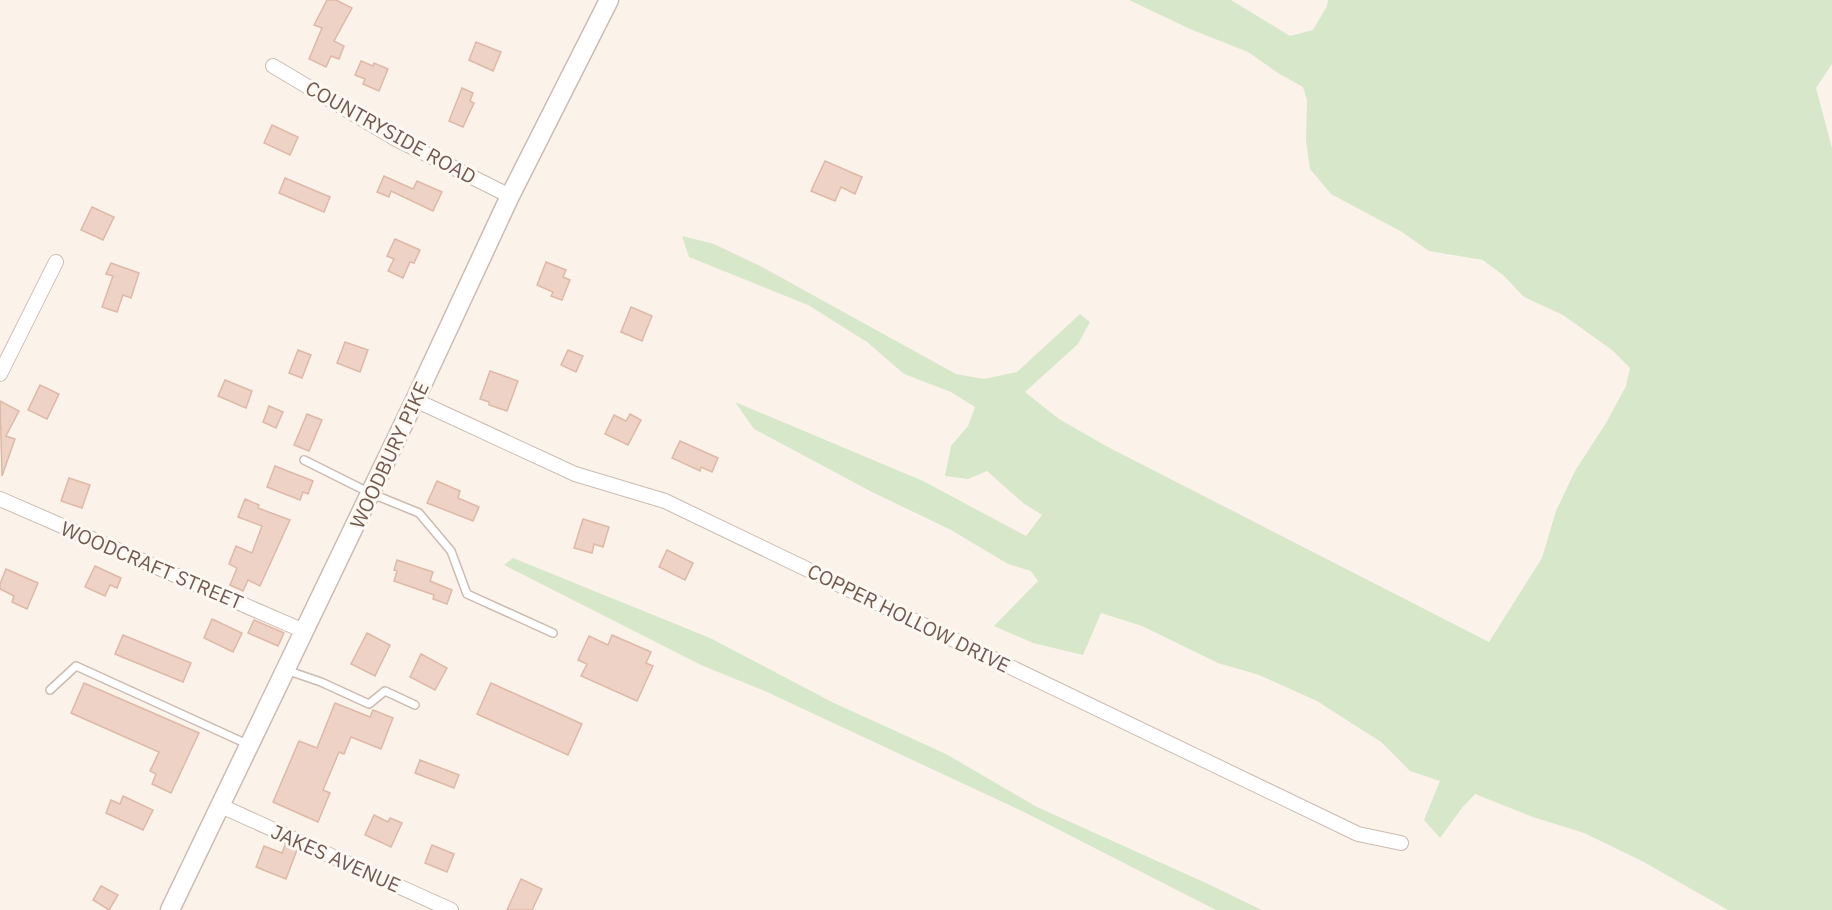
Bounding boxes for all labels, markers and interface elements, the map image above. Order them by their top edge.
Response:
street label: COUNTRYSIDE ROAD [301,74,481,190]
street label: WOODBURY PIKE [343,377,435,533]
street label: WOODCRAFT STREET [57,514,247,616]
street label: COPPER HOLLOW DRIVE [803,557,1015,679]
street label: JAKES AVENUE [267,817,405,899]

